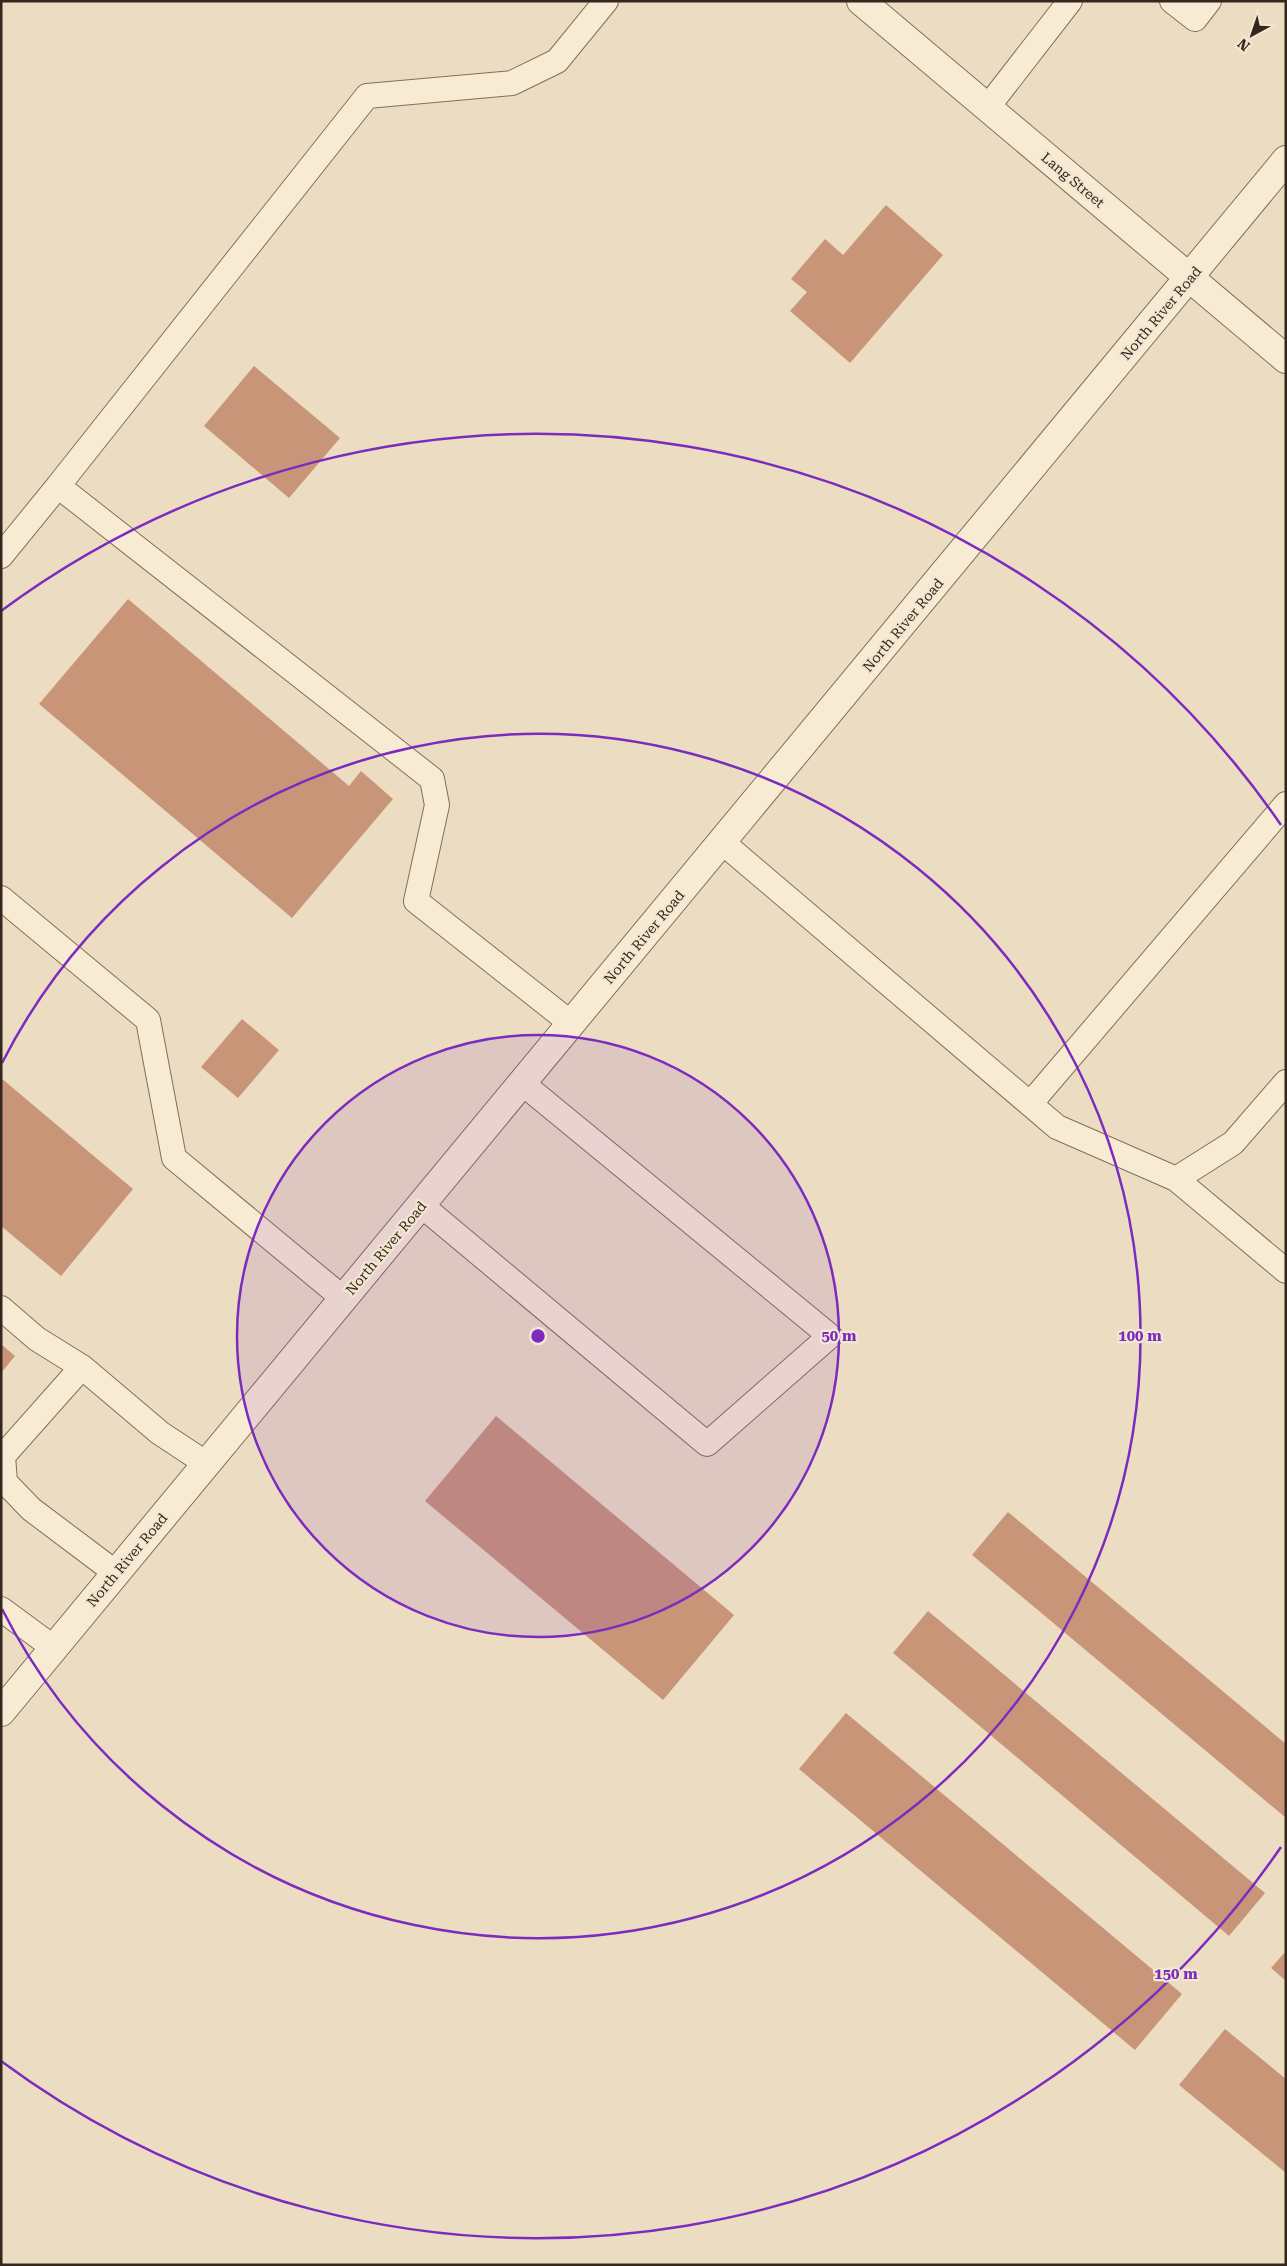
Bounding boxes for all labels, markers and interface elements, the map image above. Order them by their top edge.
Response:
north arrow [1227,10,1277,60]
text: N [1234,35,1253,55]
street label: Lang Street [1038,149,1108,211]
street label: North River Road [1117,263,1205,363]
street label: North River Road [859,575,947,675]
street label: North River Road [600,887,688,987]
street label: North River Road [342,1198,430,1298]
centre of rings [529,1327,547,1345]
text: 50 m [821,1327,857,1345]
text: 100 m [1118,1327,1162,1345]
street label: North River Road [83,1510,171,1610]
text: 150 m [1154,1965,1198,1983]

